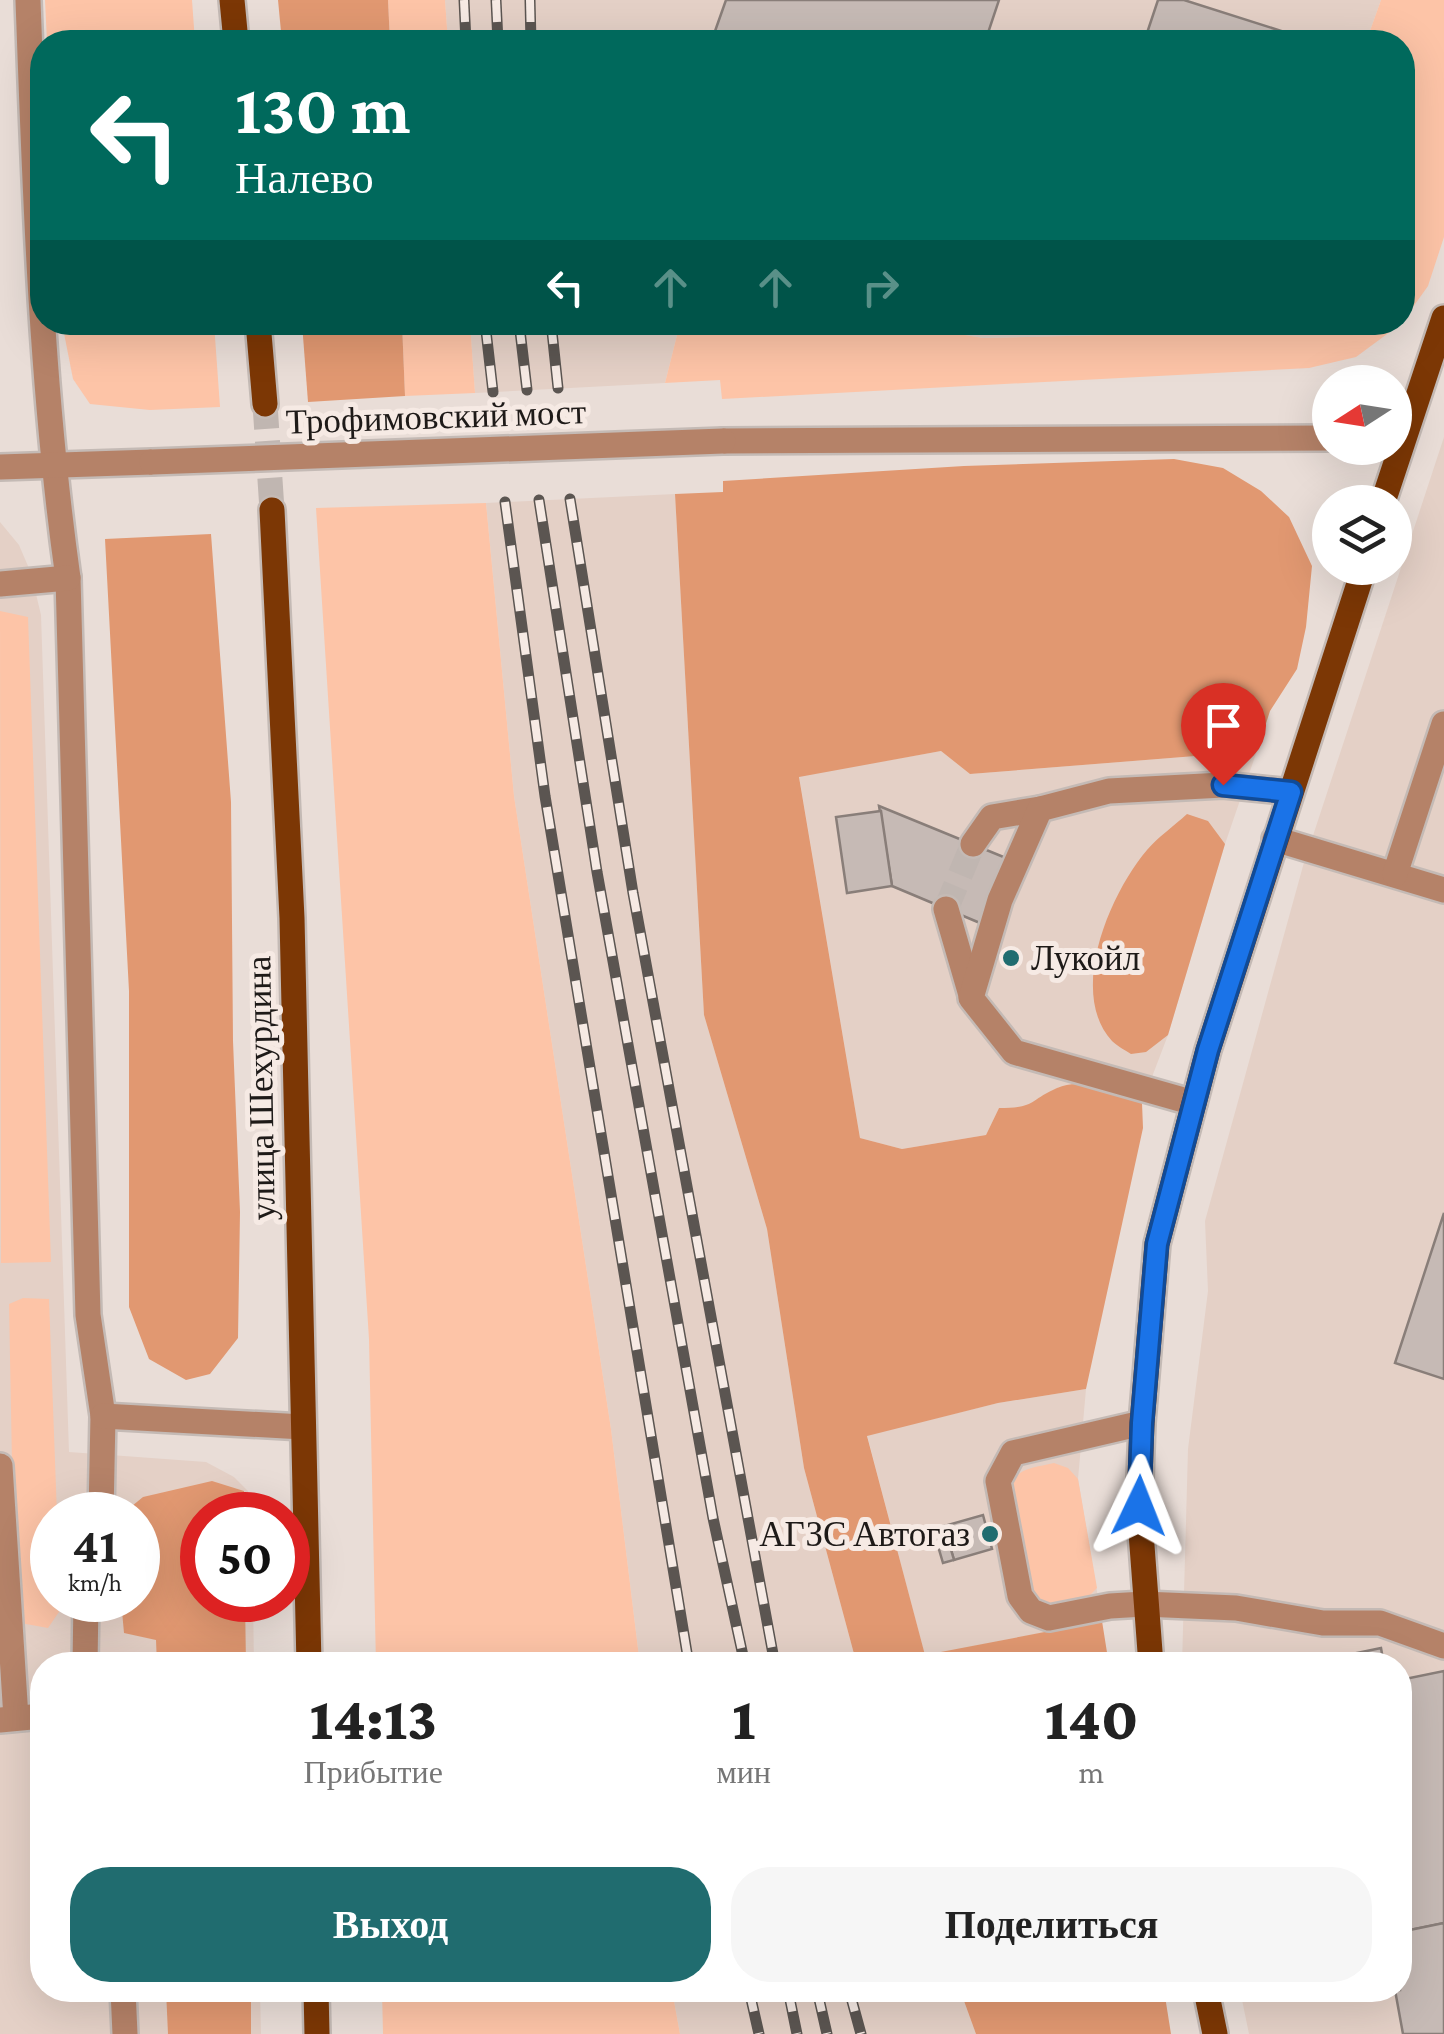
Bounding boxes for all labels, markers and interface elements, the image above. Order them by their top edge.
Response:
icon: left [70,70,200,200]
text: 130 m [235,70,411,148]
text: Налево [235,153,374,203]
icon: left [538,260,593,315]
icon: ahead [643,260,698,315]
icon: ahead [748,260,803,315]
icon: right [853,260,908,315]
north arrow [1312,365,1412,465]
map controls [1312,365,1412,585]
street label: Трофимовский мост [285,392,587,442]
button: layers [1312,485,1412,585]
pin [1181,683,1266,786]
icon: arrive [1196,698,1251,753]
place label: Лукойл [1031,939,1140,978]
marker: Лукойл [1000,947,1022,969]
street label: улица Шехурдина [239,955,283,1221]
position arrow [1087,1454,1191,1558]
speed limit sign: 50 [180,1492,310,1622]
place label: АГЗС Автогаз [759,1515,970,1554]
text: 41 [72,1517,118,1573]
marker: АГЗС Автогаз [979,1523,1001,1545]
text: km/h [68,1569,122,1596]
text: 14:13 [310,1685,437,1752]
text: 1 [732,1685,755,1752]
text: 140 [1044,1685,1138,1752]
text: Прибытие [304,1754,443,1790]
text: мин [716,1754,771,1790]
text: m [1079,1754,1104,1790]
button: Выход [70,1867,711,1982]
button: Поделиться [731,1867,1372,1982]

